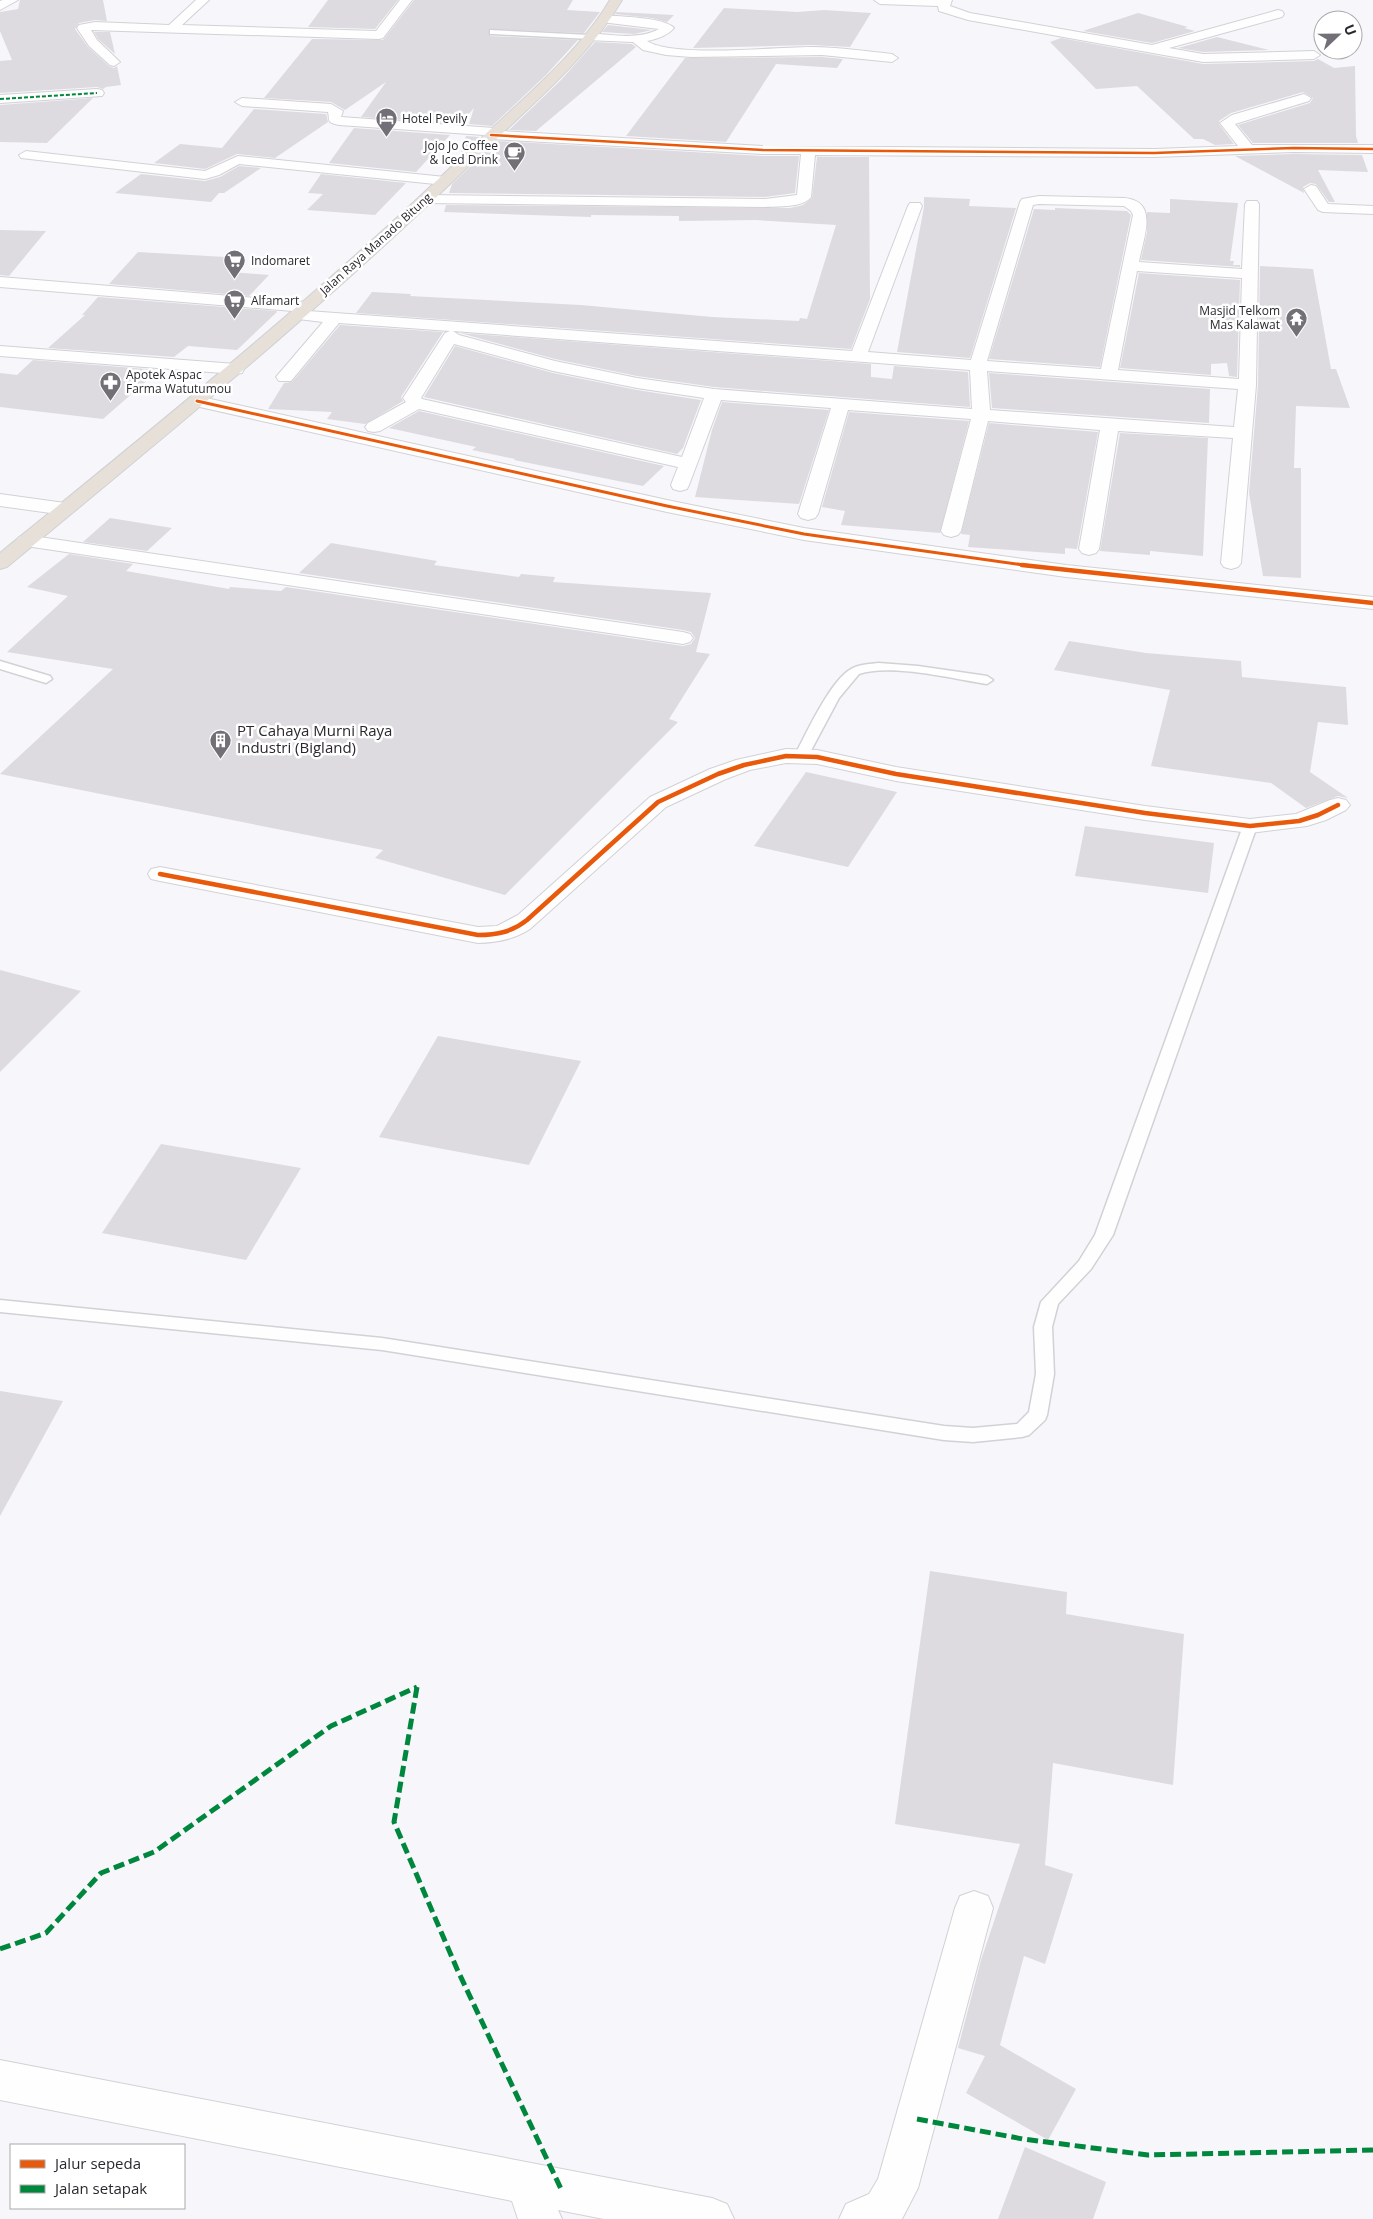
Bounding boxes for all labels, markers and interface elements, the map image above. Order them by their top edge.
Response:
north arrow [1313,10,1363,60]
text: U [1340,21,1361,38]
hotel icon: Hotel Pevily [374,107,398,138]
place label: Hotel Pevily [402,110,468,127]
place label: Jojo Jo Coffee & Iced Drink [423,137,499,168]
cafe icon: Jojo Jo Coffee & Iced Drink [502,141,526,172]
street label: Jalan Raya Manado Bitung [315,188,436,299]
supermarket icon: Indomaret [223,249,247,280]
place label: Indomaret [251,252,310,269]
supermarket icon: Alfamart [223,289,247,320]
place label: Alfamart [251,292,299,309]
place label: Masjid Telkom Mas Kalawat [1199,302,1280,333]
temple icon: Masjid Telkom Mas Kalawat [1284,306,1308,337]
place label: Apotek Aspac Farma Watutumou [126,366,231,397]
pharmacy icon: Apotek Aspac Farma Watutumou [98,370,122,401]
place label: PT Cahaya Murni Raya Industri (Bigland) [237,720,392,757]
building icon: PT Cahaya Murni Raya Industri (Bigland) [209,728,233,759]
legend [10,2144,185,2209]
text: Jalur sepeda [53,2153,141,2173]
text: Jalan setapak [53,2178,147,2198]

